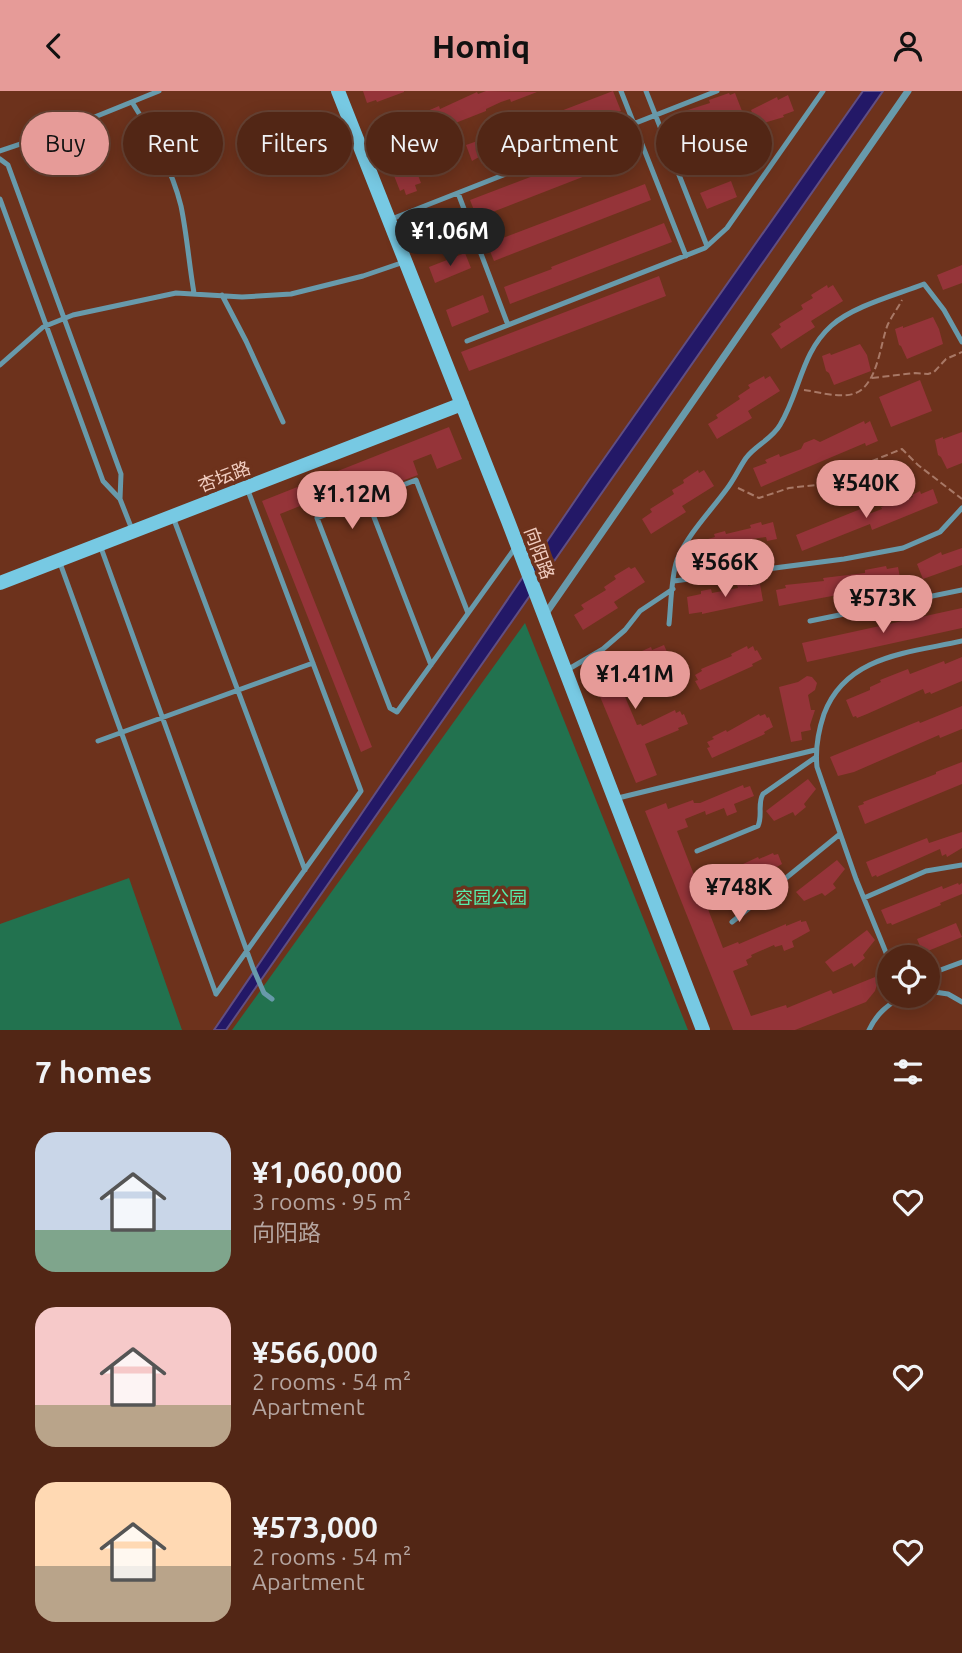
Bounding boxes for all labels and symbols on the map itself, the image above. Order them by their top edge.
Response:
pin: ¥1.06M [393,209,507,268]
street label: 杏坛路 [195,457,253,495]
pin: ¥540K [817,461,915,520]
pin: ¥1.12M [295,471,409,531]
street label: 向阳路 [521,524,559,582]
pin: ¥566K [676,539,774,599]
pin: ¥573K [834,575,932,635]
pin: ¥1.41M [578,651,692,711]
pin: ¥748K [690,865,788,924]
park label: 容园公园 [455,887,527,907]

